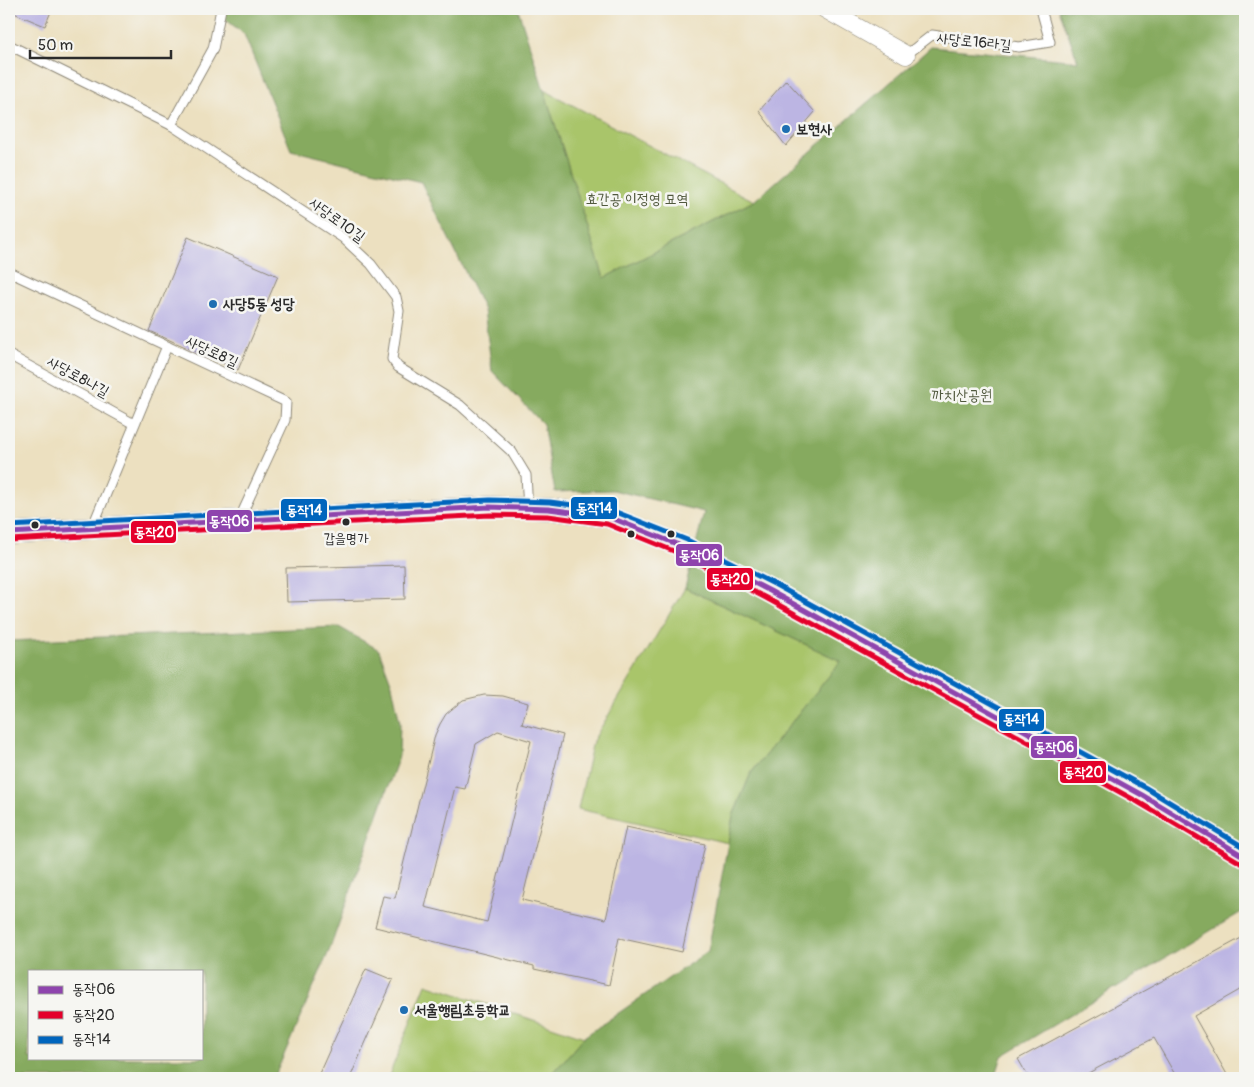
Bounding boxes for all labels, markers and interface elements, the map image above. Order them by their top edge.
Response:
scale bar [30,28,171,60]
street label: 사당로16라길 [936,29,1012,55]
text: 50 m [38,36,73,55]
place label: 보현사 [796,120,832,139]
marker: 보현사 [780,123,792,135]
park label: 효간공 이정영 묘역 [585,190,689,209]
street label: 사당로10길 [305,193,369,247]
place label: 사당5동 성당 [222,295,295,314]
marker: 사당5동 성당 [207,298,219,310]
street label: 사당로8길 [183,332,241,372]
street label: 사당로8나길 [44,352,112,402]
park label: 까치산공원 [932,386,992,405]
line badge: 동작14 [570,496,618,520]
line badge: 동작14 [280,498,328,522]
text: 동작14 [576,500,613,517]
text: 동작14 [286,502,323,519]
line badge: 동작06 [206,509,253,533]
text: 동작06 [209,513,249,530]
marker: 갑을명가 [341,517,351,527]
unlabelled marker [30,520,40,530]
line badge: 동작20 [130,520,177,544]
text: 동작20 [134,524,174,541]
unlabelled marker [626,529,636,539]
unlabelled marker [666,529,676,539]
place label: 갑을명가 [323,530,369,547]
line badge: 동작06 [675,543,723,567]
text: 동작06 [679,547,719,564]
line badge: 동작20 [706,567,754,591]
text: 동작20 [710,571,750,588]
line badge: 동작14 [998,708,1045,732]
text: 동작14 [1003,711,1040,728]
line badge: 동작06 [1030,735,1078,759]
text: 동작06 [1034,739,1074,756]
line badge: 동작20 [1059,760,1107,784]
text: 동작20 [1063,764,1103,781]
legend [28,970,202,1060]
text: 동작06 [72,980,115,999]
place label: 서울행림초등학교 [414,1001,511,1020]
marker: 서울행림초등학교 [398,1004,410,1016]
text: 동작20 [72,1006,115,1025]
text: 동작14 [72,1030,111,1049]

